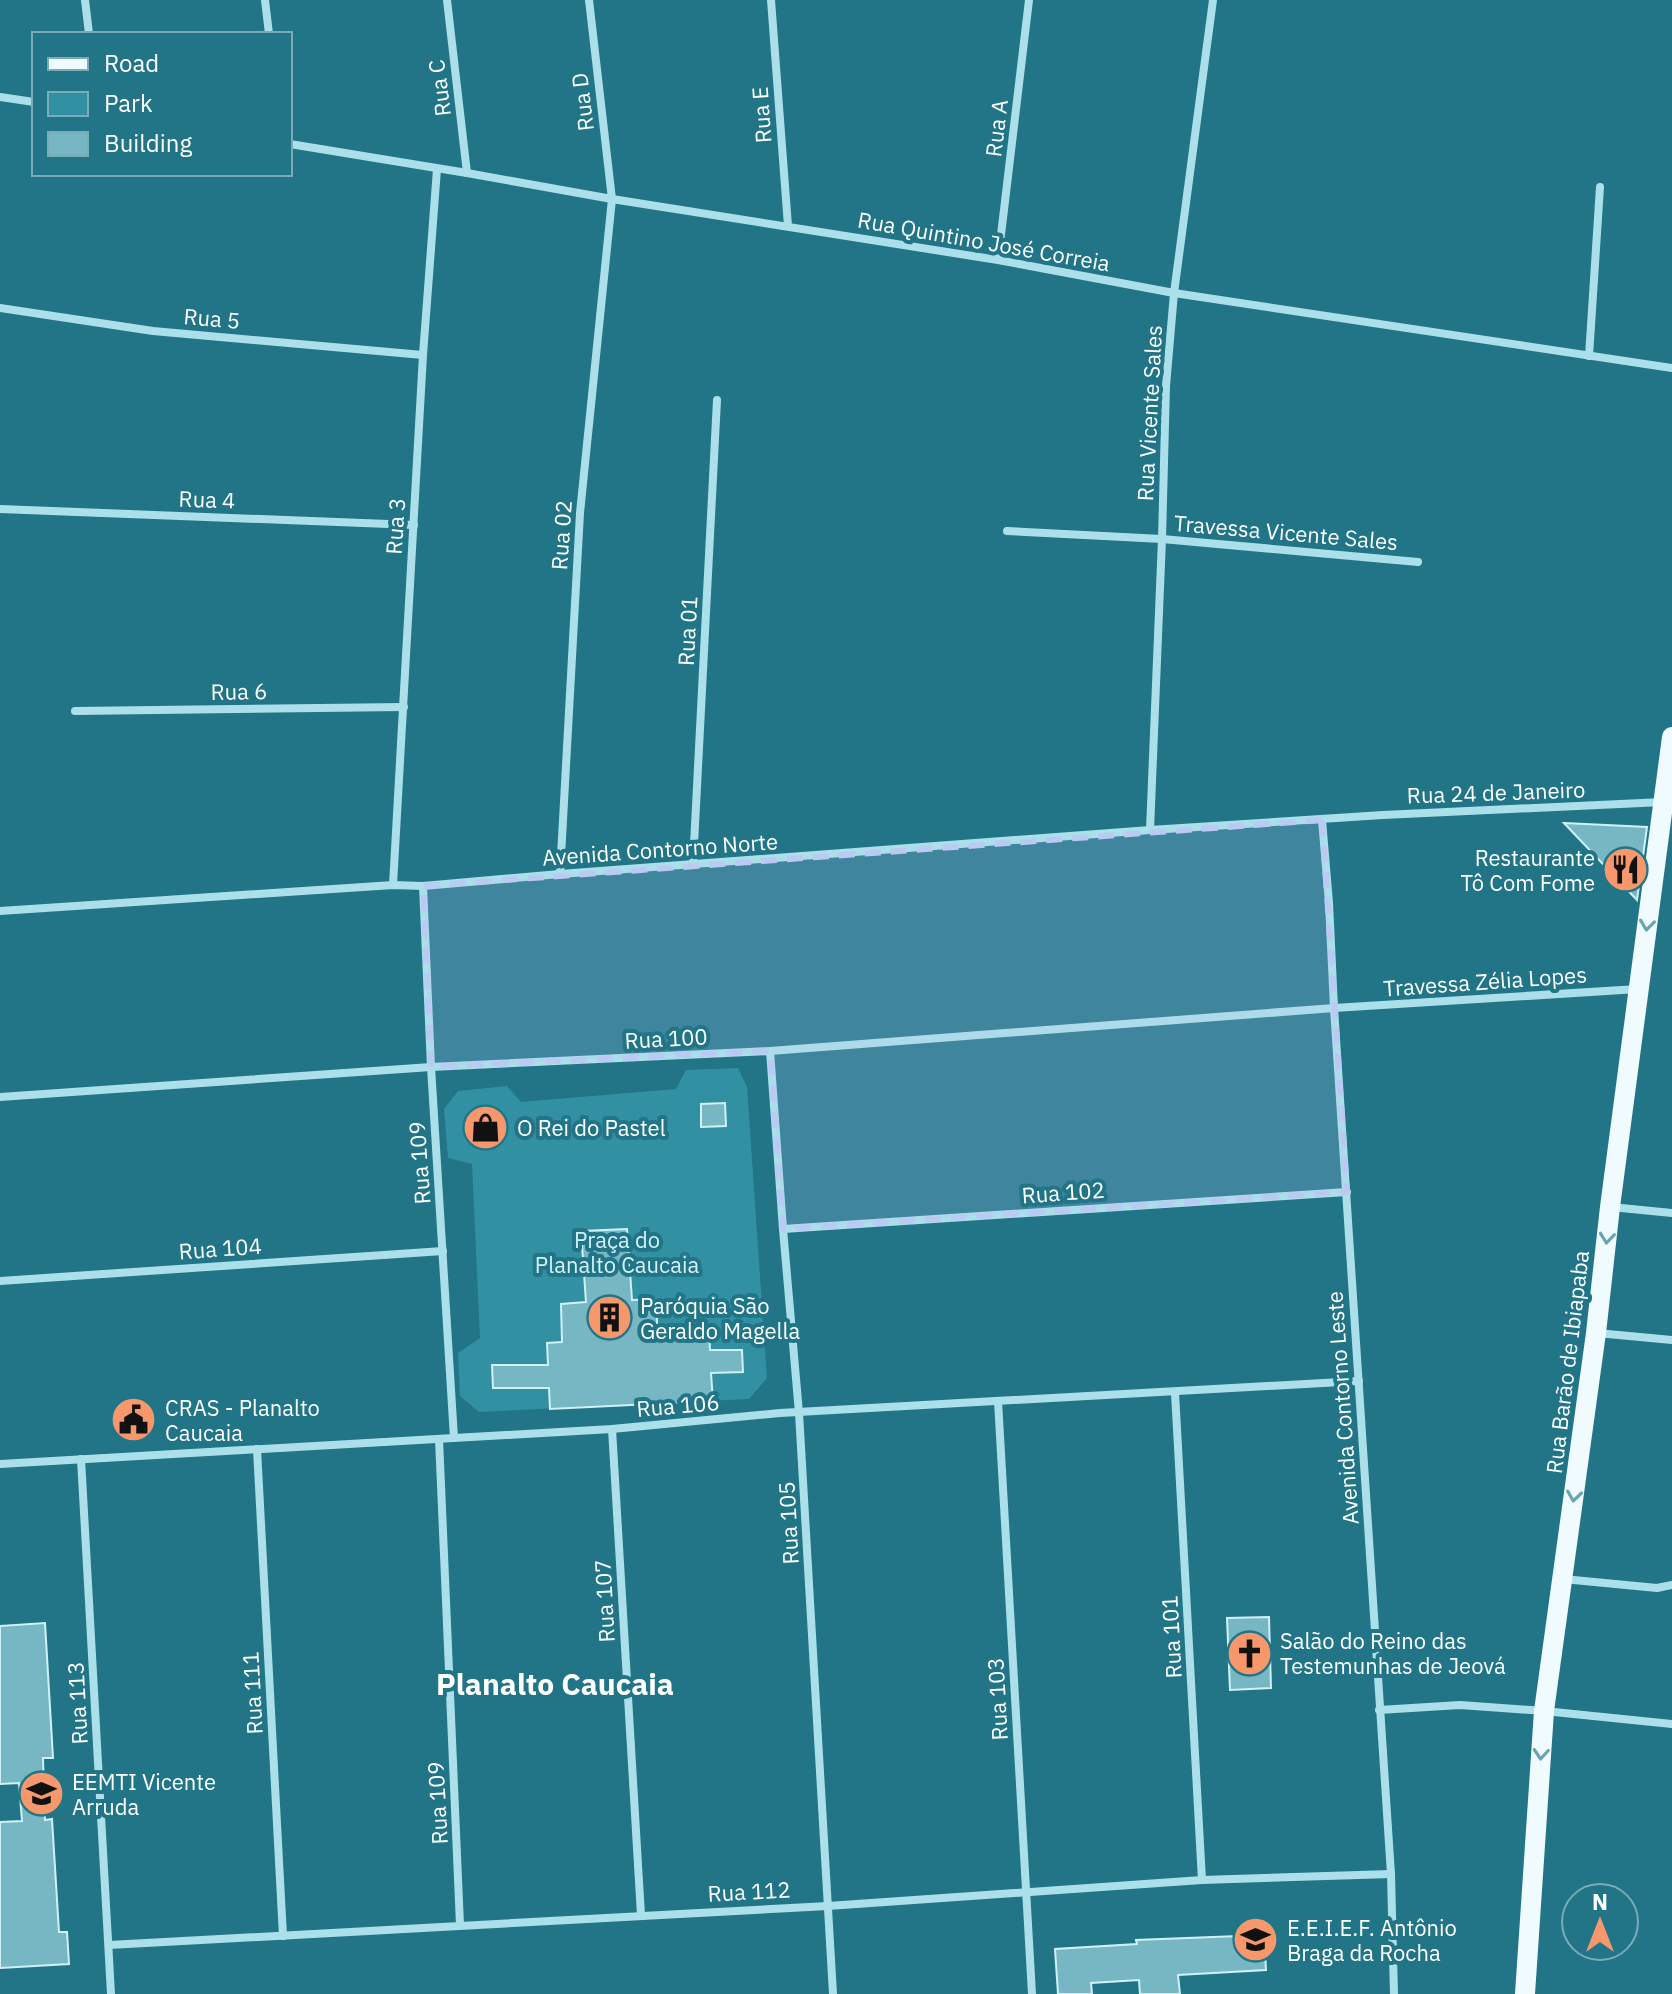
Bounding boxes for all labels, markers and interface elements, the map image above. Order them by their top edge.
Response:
legend [32,32,292,176]
text: Road [104,47,159,79]
street label: Rua C [421,58,457,118]
street label: Rua D [564,71,600,133]
street label: Rua E [745,86,777,144]
text: Park [104,87,153,119]
street label: Rua A [978,98,1014,158]
text: Building [104,127,192,159]
street label: Rua Quintino José Correia [856,205,1113,278]
street label: Rua 5 [182,301,242,335]
street label: Rua Vicente Sales [1130,324,1168,502]
street label: Rua 4 [178,484,236,514]
street label: Rua 3 [379,497,411,555]
street label: Rua 02 [544,499,578,571]
street label: Travessa Vicente Sales [1173,508,1399,556]
street label: Rua 01 [671,595,703,667]
street label: Rua 6 [210,676,268,706]
street label: Rua 24 de Janeiro [1406,774,1586,810]
street label: Avenida Contorno Norte [541,826,779,872]
place label: Restaurante Tô Com Fome [1461,843,1595,897]
restaurant icon: Restaurante Tô Com Fome [1602,846,1650,894]
one-way arrow [1639,918,1656,932]
street label: Travessa Zélia Lopes [1382,959,1588,1003]
street label: Rua 100 [624,1021,708,1055]
shop icon: O Rei do Pastel [462,1103,510,1151]
place label: O Rei do Pastel [517,1113,666,1142]
street label: Rua 109 [402,1121,436,1205]
street label: Rua 102 [1021,1175,1105,1209]
park label: Praça do Planalto Caucaia [535,1225,699,1279]
street label: Rua 104 [178,1231,262,1265]
one-way arrow [1598,1232,1615,1245]
street label: Rua Barão de Ibiapaba [1539,1248,1595,1475]
street label: Avenida Contorno Leste [1319,1290,1365,1526]
place label: Paróquia São Geraldo Magella [640,1291,800,1345]
building icon: Paróquia São Geraldo Magella [585,1294,633,1342]
street label: Rua 106 [635,1387,721,1423]
place label: CRAS - Planalto Caucaia [165,1393,320,1447]
public building icon: CRAS - Planalto Caucaia [110,1396,158,1444]
street label: Rua 105 [771,1481,805,1565]
one-way arrow [1566,1489,1583,1503]
street label: Rua 107 [587,1559,621,1643]
street label: Rua 101 [1154,1595,1188,1679]
place label: Salão do Reino das Testemunhas de Jeová [1280,1626,1506,1680]
church icon: Salão do Reino das Testemunhas de Jeová [1225,1629,1273,1677]
street label: Rua 111 [235,1651,269,1735]
street label: Rua 103 [980,1657,1014,1741]
street label: Rua 113 [60,1661,94,1745]
district label: Planalto Caucaia [436,1664,674,1703]
one-way arrow [1533,1748,1550,1761]
street label: Rua 109 [420,1761,454,1845]
place label: EEMTI Vicente Arruda [72,1767,216,1821]
school or university icon: EEMTI Vicente Arruda [17,1770,65,1818]
street label: Rua 112 [707,1874,791,1908]
north arrow [1560,1882,1640,1962]
text: N [1592,1887,1608,1916]
place label: E.E.I.E.F. Antônio Braga da Rocha [1287,1913,1457,1967]
school or university icon: E.E.I.E.F. Antônio Braga da Rocha [1232,1916,1280,1964]

